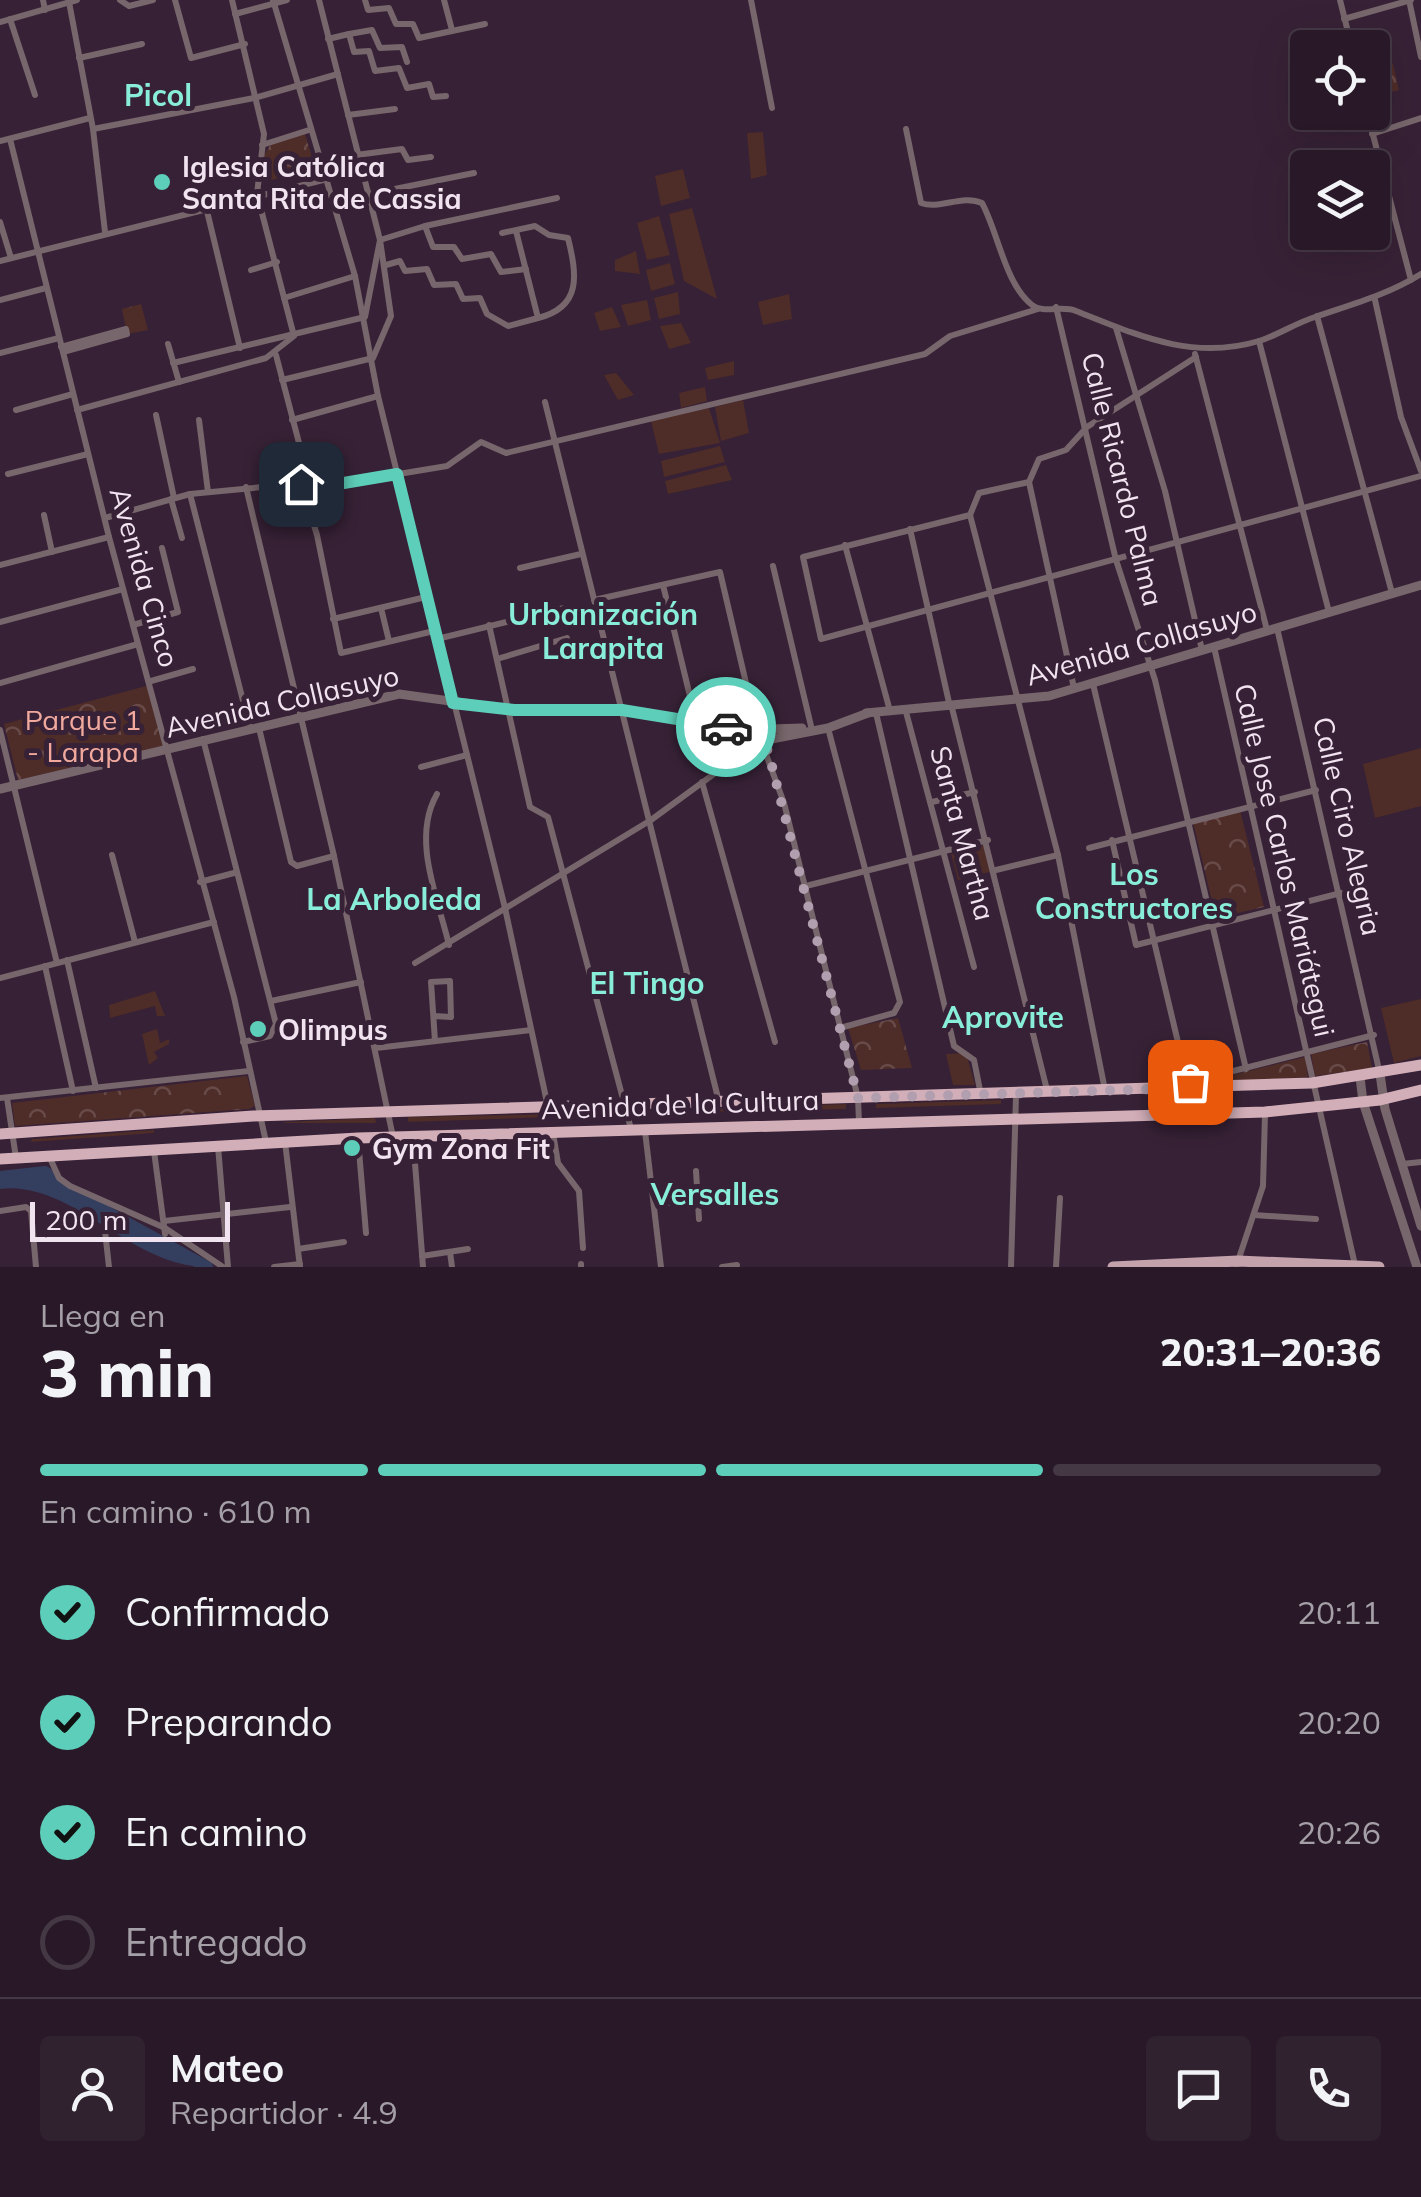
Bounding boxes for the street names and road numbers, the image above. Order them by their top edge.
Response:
street label: Calle Ricardo Palma [1075,348,1171,610]
street label: Avenida Cinco [103,483,187,671]
street label: Avenida Collasuyo [1021,593,1261,693]
street label: Avenida Collasuyo [162,657,402,745]
street label: Calle Jose Carlos Mariátegui [1227,680,1343,1040]
street label: Calle Ciro Alegria [1306,713,1390,939]
street label: Santa Martha [923,742,1003,924]
street label: Avenida de la Cultura [540,1082,820,1126]

